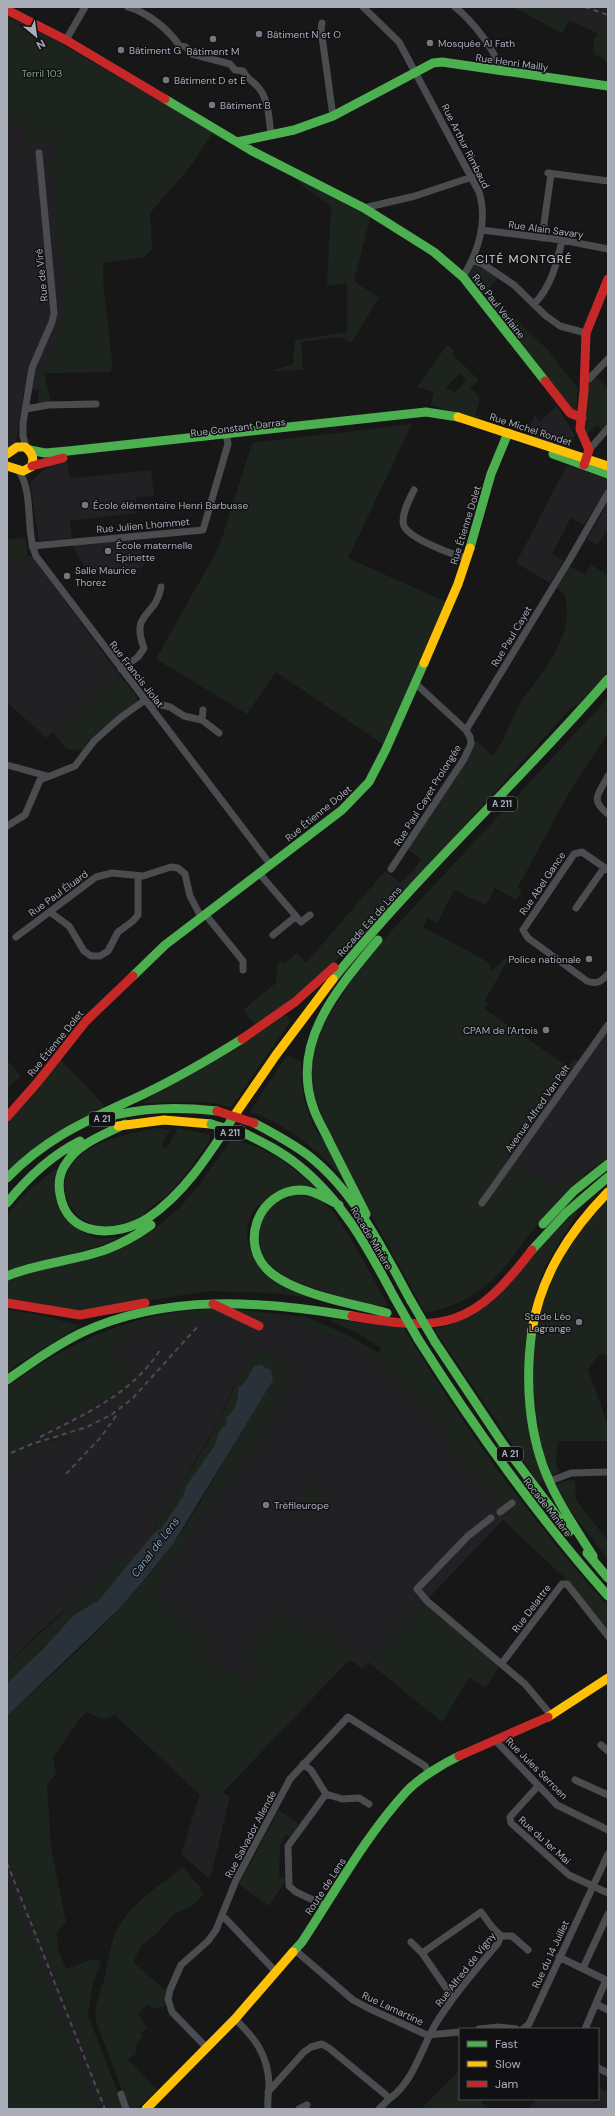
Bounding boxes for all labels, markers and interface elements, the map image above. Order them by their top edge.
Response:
north arrow [16,16,56,56]
place label: Bâtiment N et O [267,28,341,41]
marker: Bâtiment N et O [254,29,264,39]
marker: Bâtiment M [208,34,218,44]
text: N [34,37,48,53]
place label: Mosquée Al Fath [438,37,515,50]
marker: Mosquée Al Fath [425,38,435,48]
place label: Bâtiment G [129,44,181,57]
marker: Bâtiment G [116,45,126,55]
place label: Bâtiment M [187,45,239,58]
street label: Rue Henri Mailly [475,51,550,74]
park label: Terril 103 [22,67,63,80]
place label: Bâtiment D et E [174,74,246,87]
marker: Bâtiment D et E [161,75,171,85]
place label: Bâtiment B [220,99,271,112]
marker: Bâtiment B [207,100,217,110]
street label: Rue Arthur Rimbaud [439,102,492,191]
street label: Rue Alain Savary [507,218,585,241]
street label: Rue de Viré [32,248,51,302]
district label: CITÉ MONTGRÉ [475,251,573,267]
street label: Rue Paul Verlaine [469,271,528,342]
street label: Rue Michel Rondet [488,410,574,449]
street label: Rue Constant Darras [190,415,286,440]
street label: Rue Étienne Dolet [447,484,484,566]
place label: École élémentaire Henri Barbusse [93,499,249,512]
marker: École élémentaire Henri Barbusse [80,500,90,510]
street label: Rue Julien Lhommet [96,515,190,536]
place label: École maternelle Epinette [116,539,193,564]
marker: École maternelle Epinette [103,546,113,556]
place label: Salle Maurice Thorez [75,564,136,589]
marker: Salle Maurice Thorez [62,571,72,581]
street label: Rue Paul Cayet [488,603,535,669]
street label: Rue Francis Jiolat [107,638,167,710]
street label: Rue Paul Cayet Prolongée [391,742,464,848]
street label: Rue Étienne Dolet [282,783,354,844]
road number: A 211 [487,797,517,811]
street label: Rue Abel Gance [516,849,569,917]
street label: Rue Paul Éluard [26,867,91,919]
street label: Rocade Est de Lens [334,883,404,959]
place label: Police nationale [508,953,581,966]
marker: Police nationale [584,954,594,964]
street label: Rue Étienne Dolet [25,1007,86,1079]
place label: CPAM de l'Artois [463,1024,538,1037]
marker: CPAM de l'Artois [541,1025,551,1035]
street label: Avenue Alfred Van Pelt [502,1062,573,1155]
road number: A 21 [89,1112,115,1126]
road number: A 211 [215,1126,245,1140]
street label: Rocade Minière [348,1204,396,1272]
place label: Stade Léo Lagrange [525,1310,571,1335]
marker: Stade Léo Lagrange [574,1317,584,1327]
road number: A 21 [497,1447,523,1461]
street label: Rocade Minière [521,1475,575,1540]
place label: Tréfileurope [274,1499,329,1512]
marker: Tréfileurope [261,1500,271,1510]
water label: Canal de Lens [128,1514,182,1580]
street label: Rue Delattre [509,1581,554,1635]
street label: Rue Jules Serroen [503,1735,571,1802]
street label: Rue Salvador Allende [222,1788,279,1880]
street label: Rue du 1er Mai [516,1813,574,1867]
street label: Route de Lens [302,1855,349,1917]
street label: Rue du 14 Juillet [529,1918,572,1990]
street label: Rue Alfred de Vigny [432,1929,499,2009]
street label: Rue Lamartine [360,1989,426,2029]
legend [459,2028,599,2100]
text: Fast [495,2036,518,2052]
text: Slow [495,2056,521,2072]
text: Jam [495,2076,518,2092]

